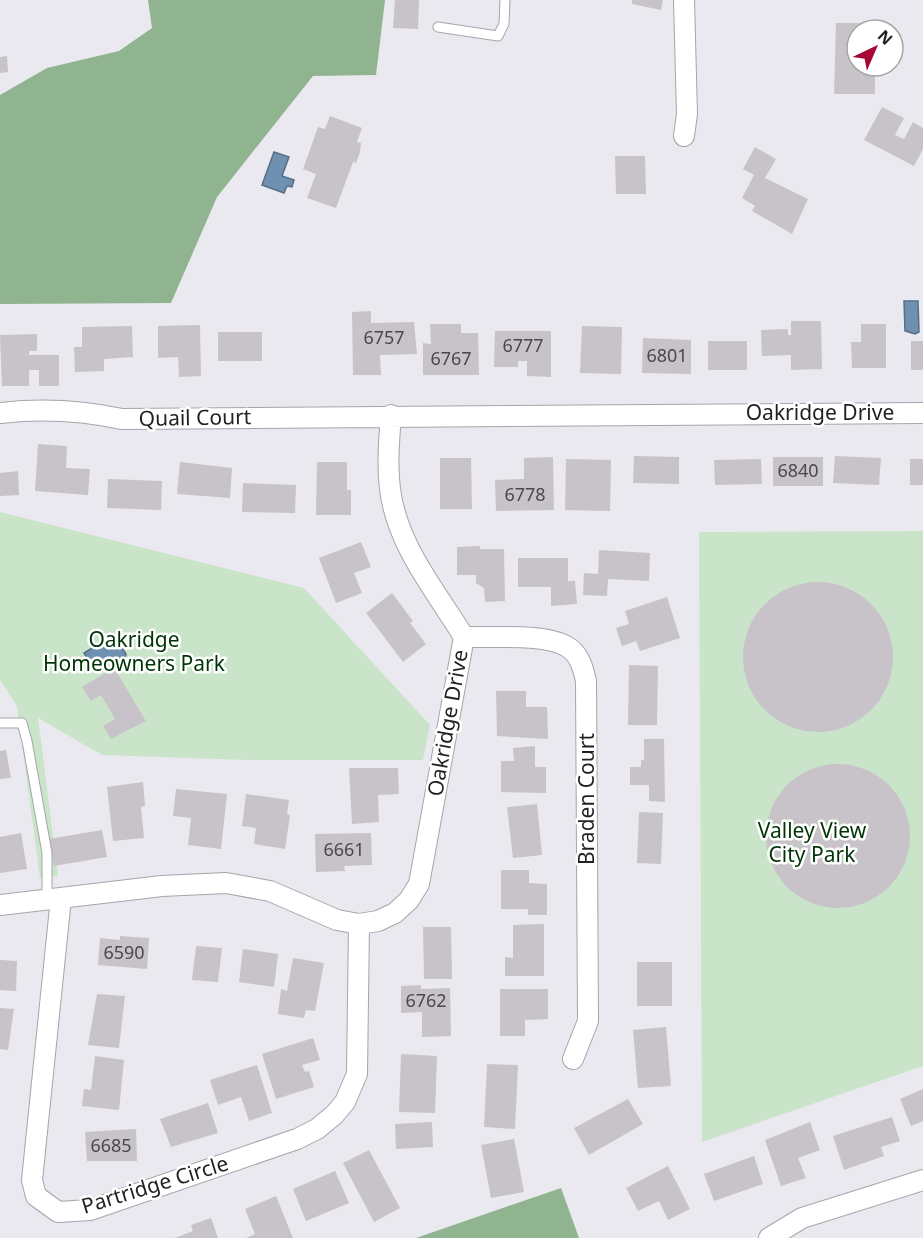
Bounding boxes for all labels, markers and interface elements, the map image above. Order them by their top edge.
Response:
north arrow [845,18,905,78]
text: N [873,25,898,50]
house number: 6757 [363,325,405,349]
house number: 6777 [502,333,544,357]
house number: 6801 [646,343,688,367]
house number: 6767 [430,346,472,370]
street label: Oakridge Drive [746,398,894,426]
street label: Quail Court [138,402,252,432]
house number: 6840 [777,458,819,482]
house number: 6778 [504,482,546,506]
park label: Oakridge Homeowners Park [43,625,226,677]
street label: Oakridge Drive [420,647,474,798]
street label: Braden Court [572,733,600,865]
park label: Valley View City Park [758,816,867,868]
house number: 6661 [323,837,365,861]
house number: 6590 [103,940,145,964]
house number: 6762 [405,988,447,1012]
house number: 6685 [90,1133,132,1157]
street label: Partridge Circle [78,1148,232,1220]

